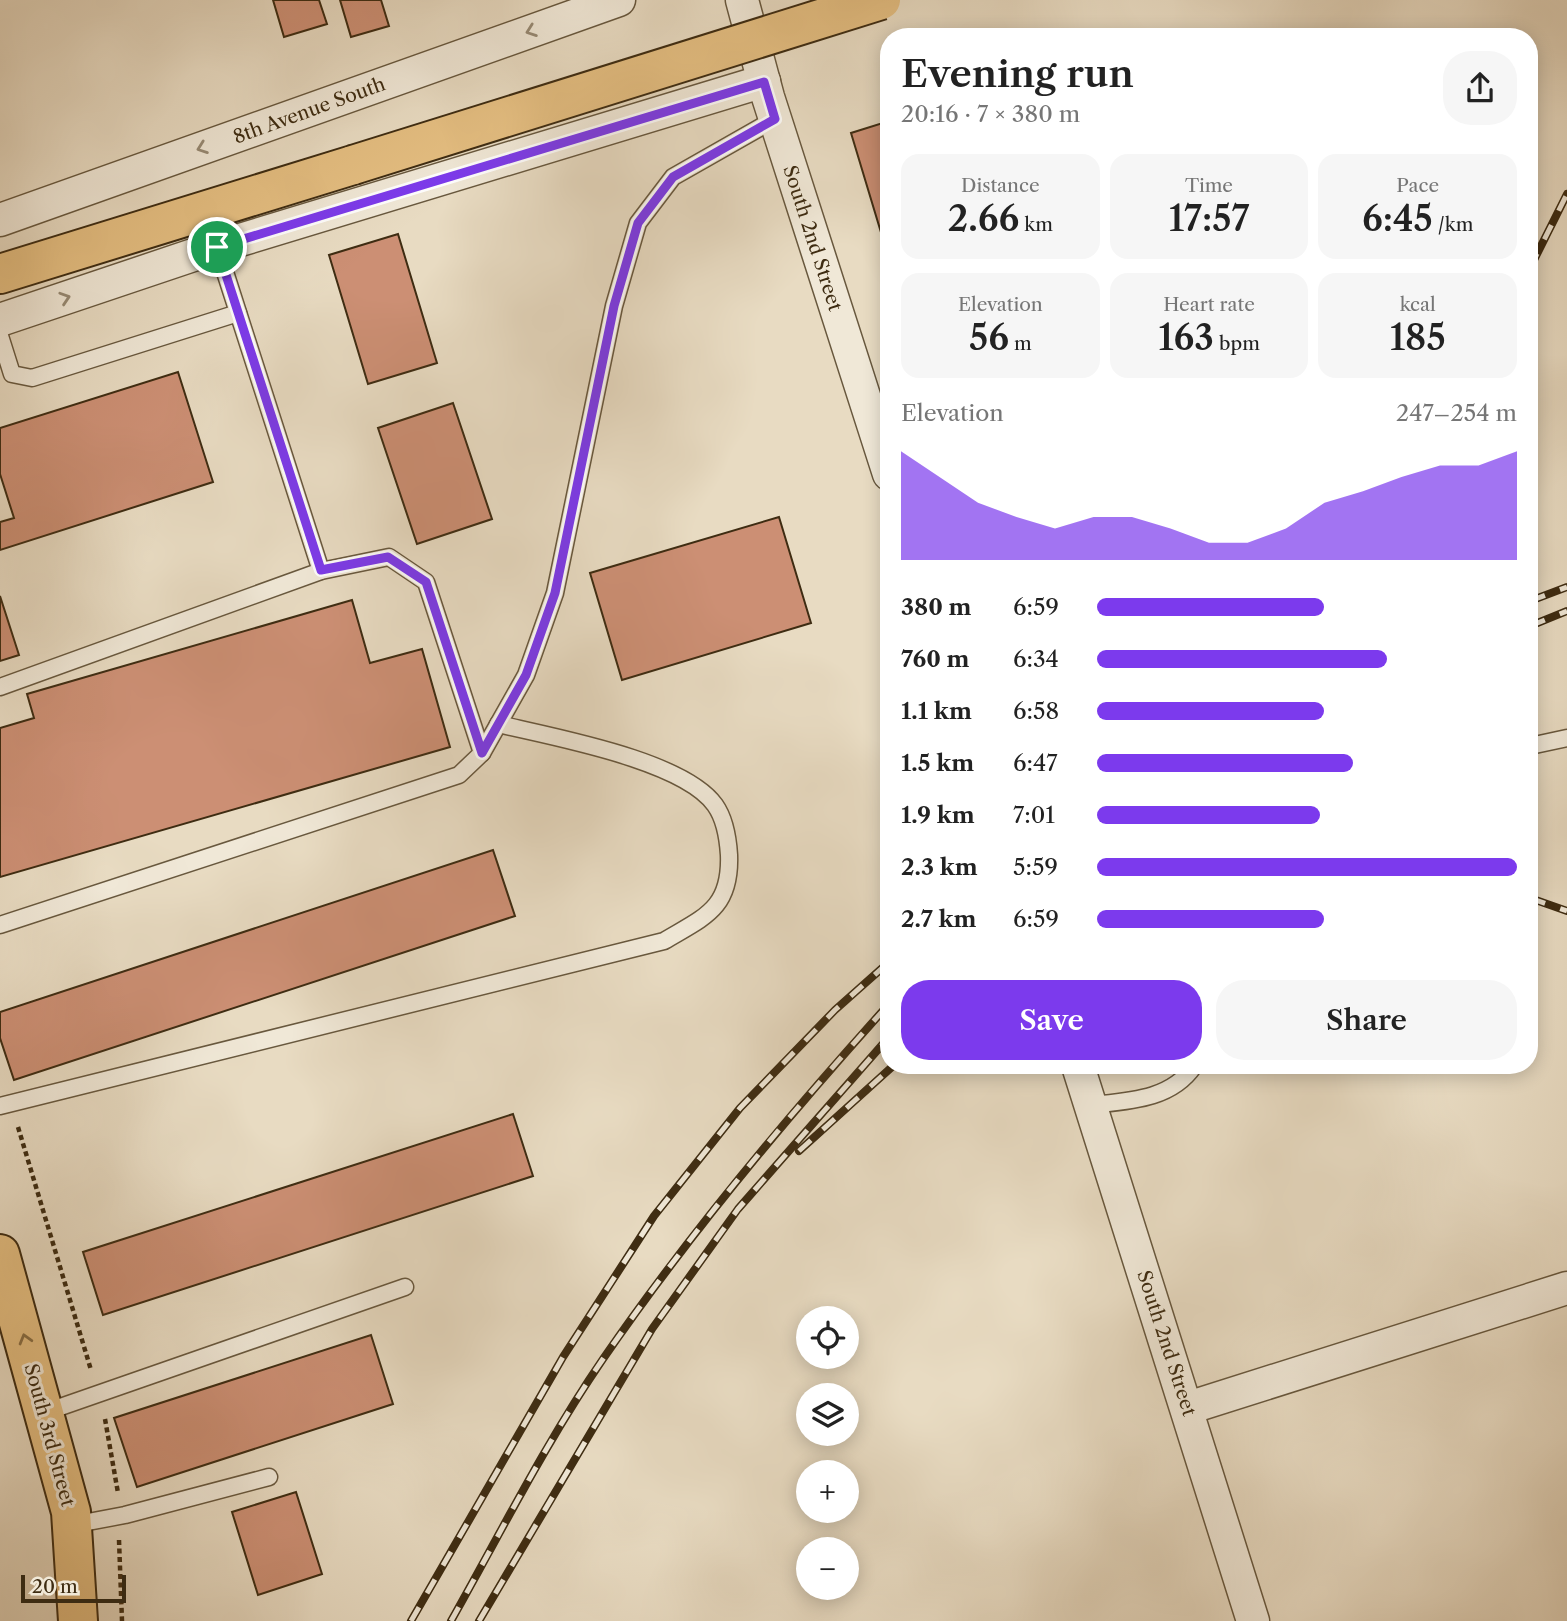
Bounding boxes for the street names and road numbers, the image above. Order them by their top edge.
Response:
street label: 8th Avenue South [230,72,388,149]
street label: South 2nd Street [778,162,847,314]
street label: South 2nd Street [1132,1267,1201,1419]
street label: South 3rd Street [19,1361,80,1509]

